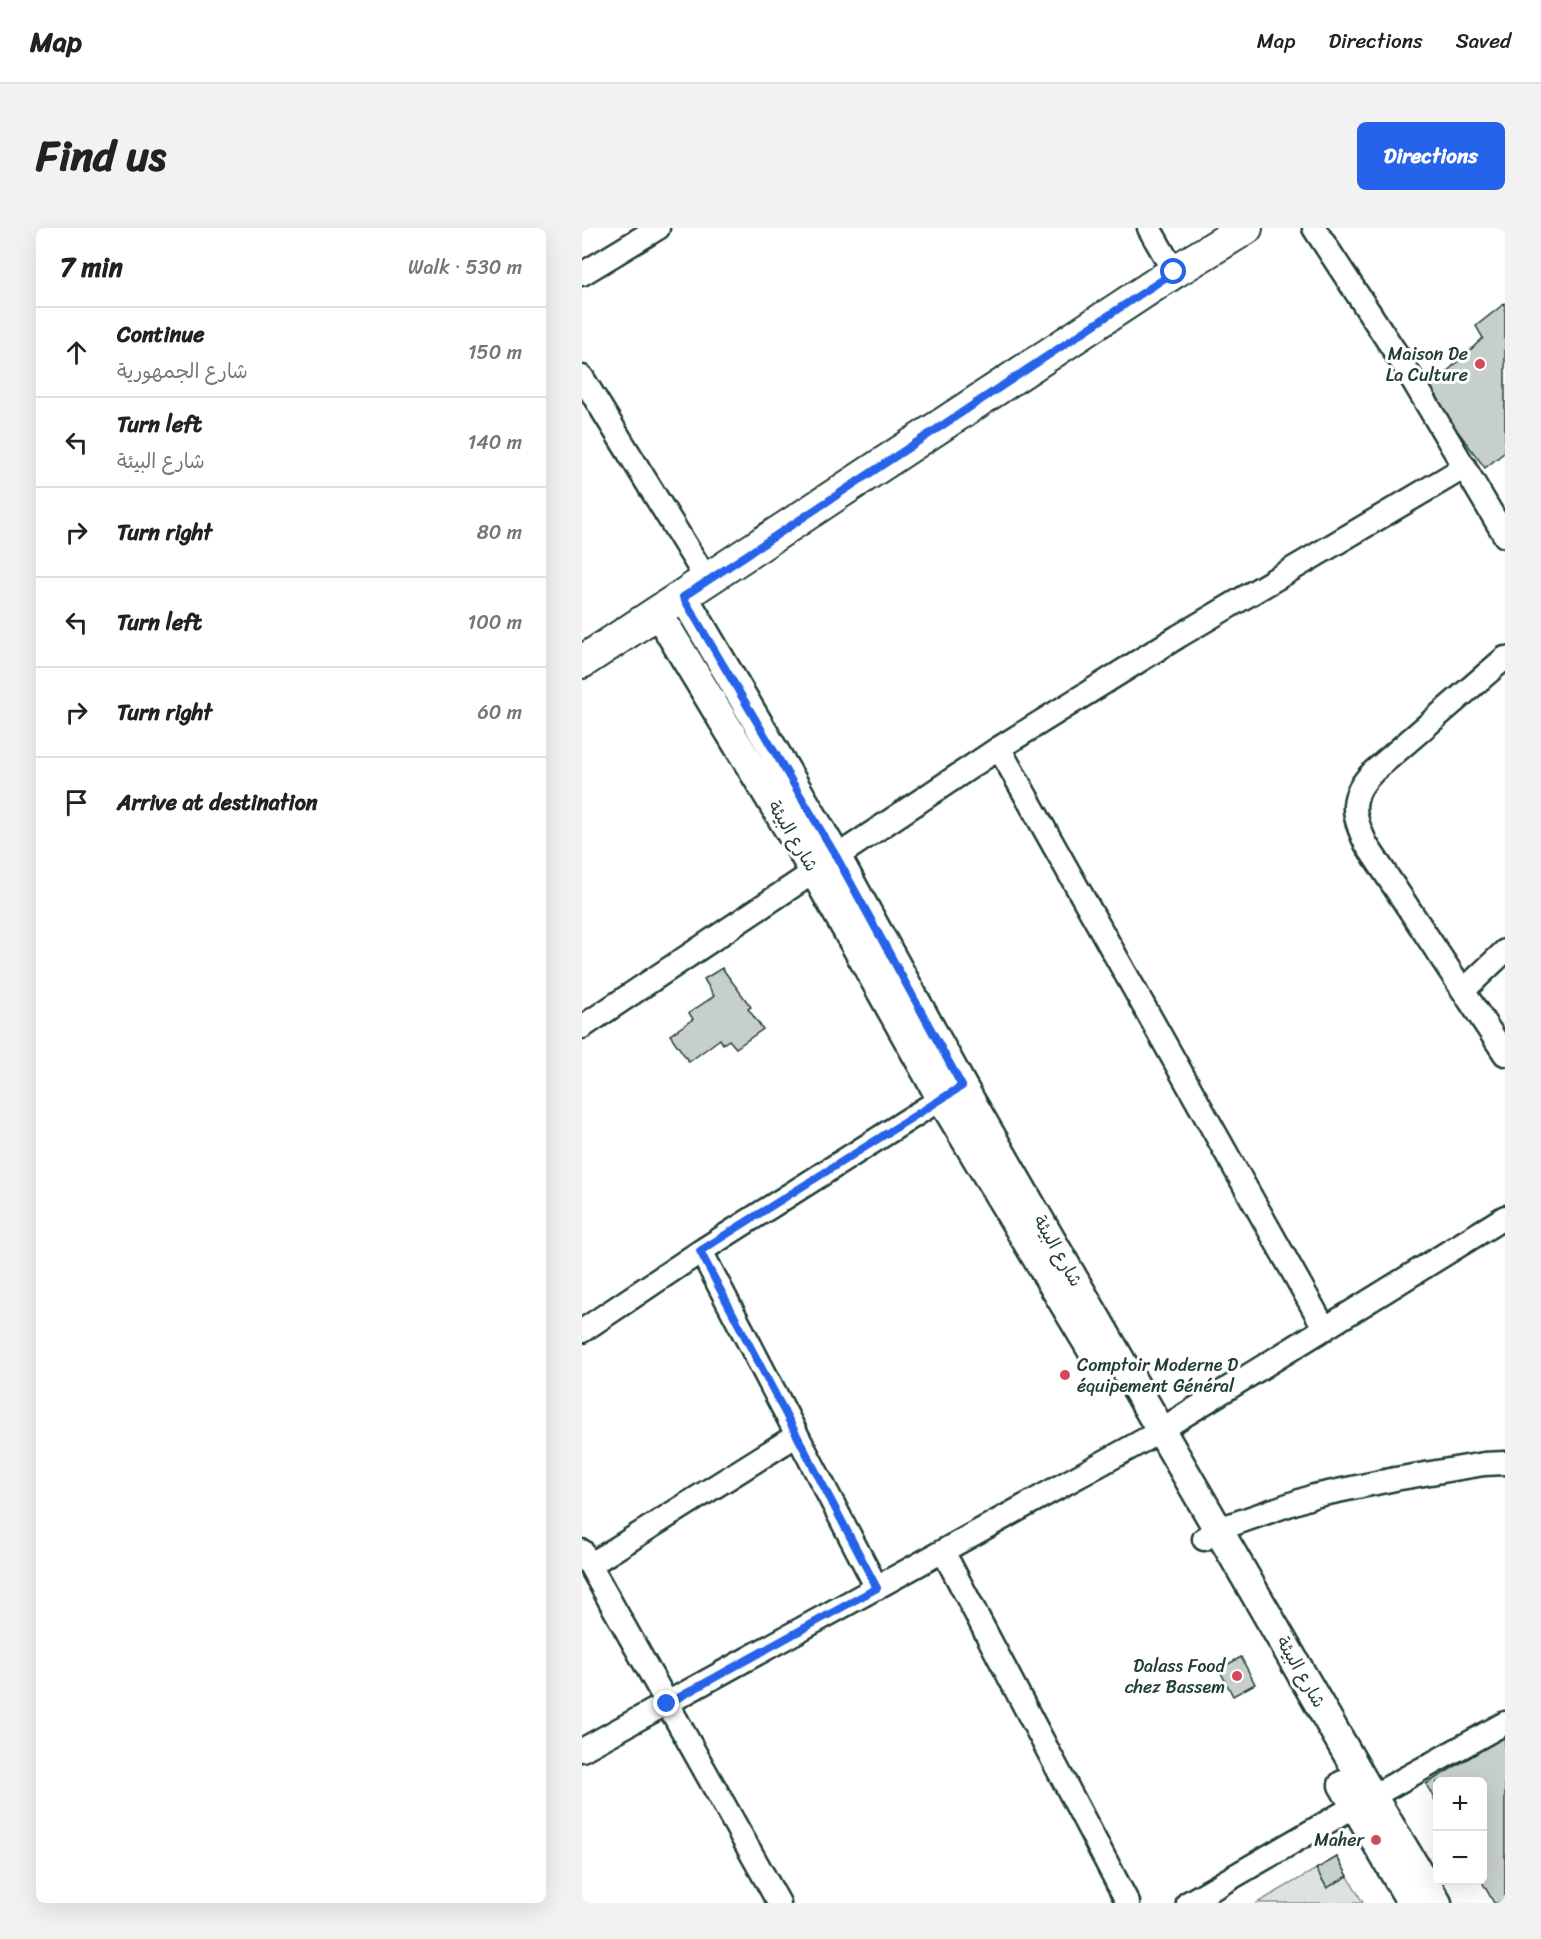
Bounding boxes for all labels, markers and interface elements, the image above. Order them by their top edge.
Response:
text: Map [30,17,82,66]
text: Map [1257,22,1295,60]
text: Directions [1328,22,1423,60]
text: Saved [1456,22,1511,60]
text: Find us [36,119,166,193]
button: Directions [1357,122,1505,190]
text: 7 min [60,244,123,290]
text: Walk · 530 m [408,250,522,285]
route start [1160,258,1186,284]
text: Continue [117,315,205,354]
text: 150 m [468,335,522,370]
icon: ahead [60,336,93,369]
place label: Maison De La Culture [1386,338,1468,391]
text: شارع الجمهورية [117,354,248,389]
marker: Maison De La Culture [1473,357,1487,371]
text: Turn left [117,405,202,444]
text: 140 m [468,425,522,460]
icon: left [60,426,93,459]
text: شارع البيئة [117,444,205,479]
text: Turn right [117,513,212,552]
text: 80 m [477,515,522,550]
icon: right [60,516,93,549]
text: Turn left [117,603,202,642]
text: 100 m [468,605,522,640]
icon: left [60,606,93,639]
text: Turn right [117,693,212,732]
text: 60 m [477,695,522,730]
icon: right [60,696,93,729]
text: Arrive at destination [117,783,318,822]
icon: arrive [60,786,93,819]
street label: شارع البيئة [759,794,827,878]
street label: شارع البيئة [1024,1209,1092,1293]
place label: Comptoir Moderne D équipement Général [1077,1349,1238,1402]
marker: Comptoir Moderne D équipement Général [1058,1368,1072,1382]
street label: شارع البيئة [1267,1630,1335,1714]
place label: Dalass Food chez Bassem [1125,1650,1227,1703]
marker: Dalass Food chez Bassem [1230,1669,1244,1683]
route end [653,1690,679,1716]
map controls [1433,1777,1487,1885]
button: + [1433,1777,1487,1831]
place label: Maher [1314,1824,1366,1856]
button: − [1433,1831,1487,1885]
marker: Maher [1369,1833,1383,1847]

